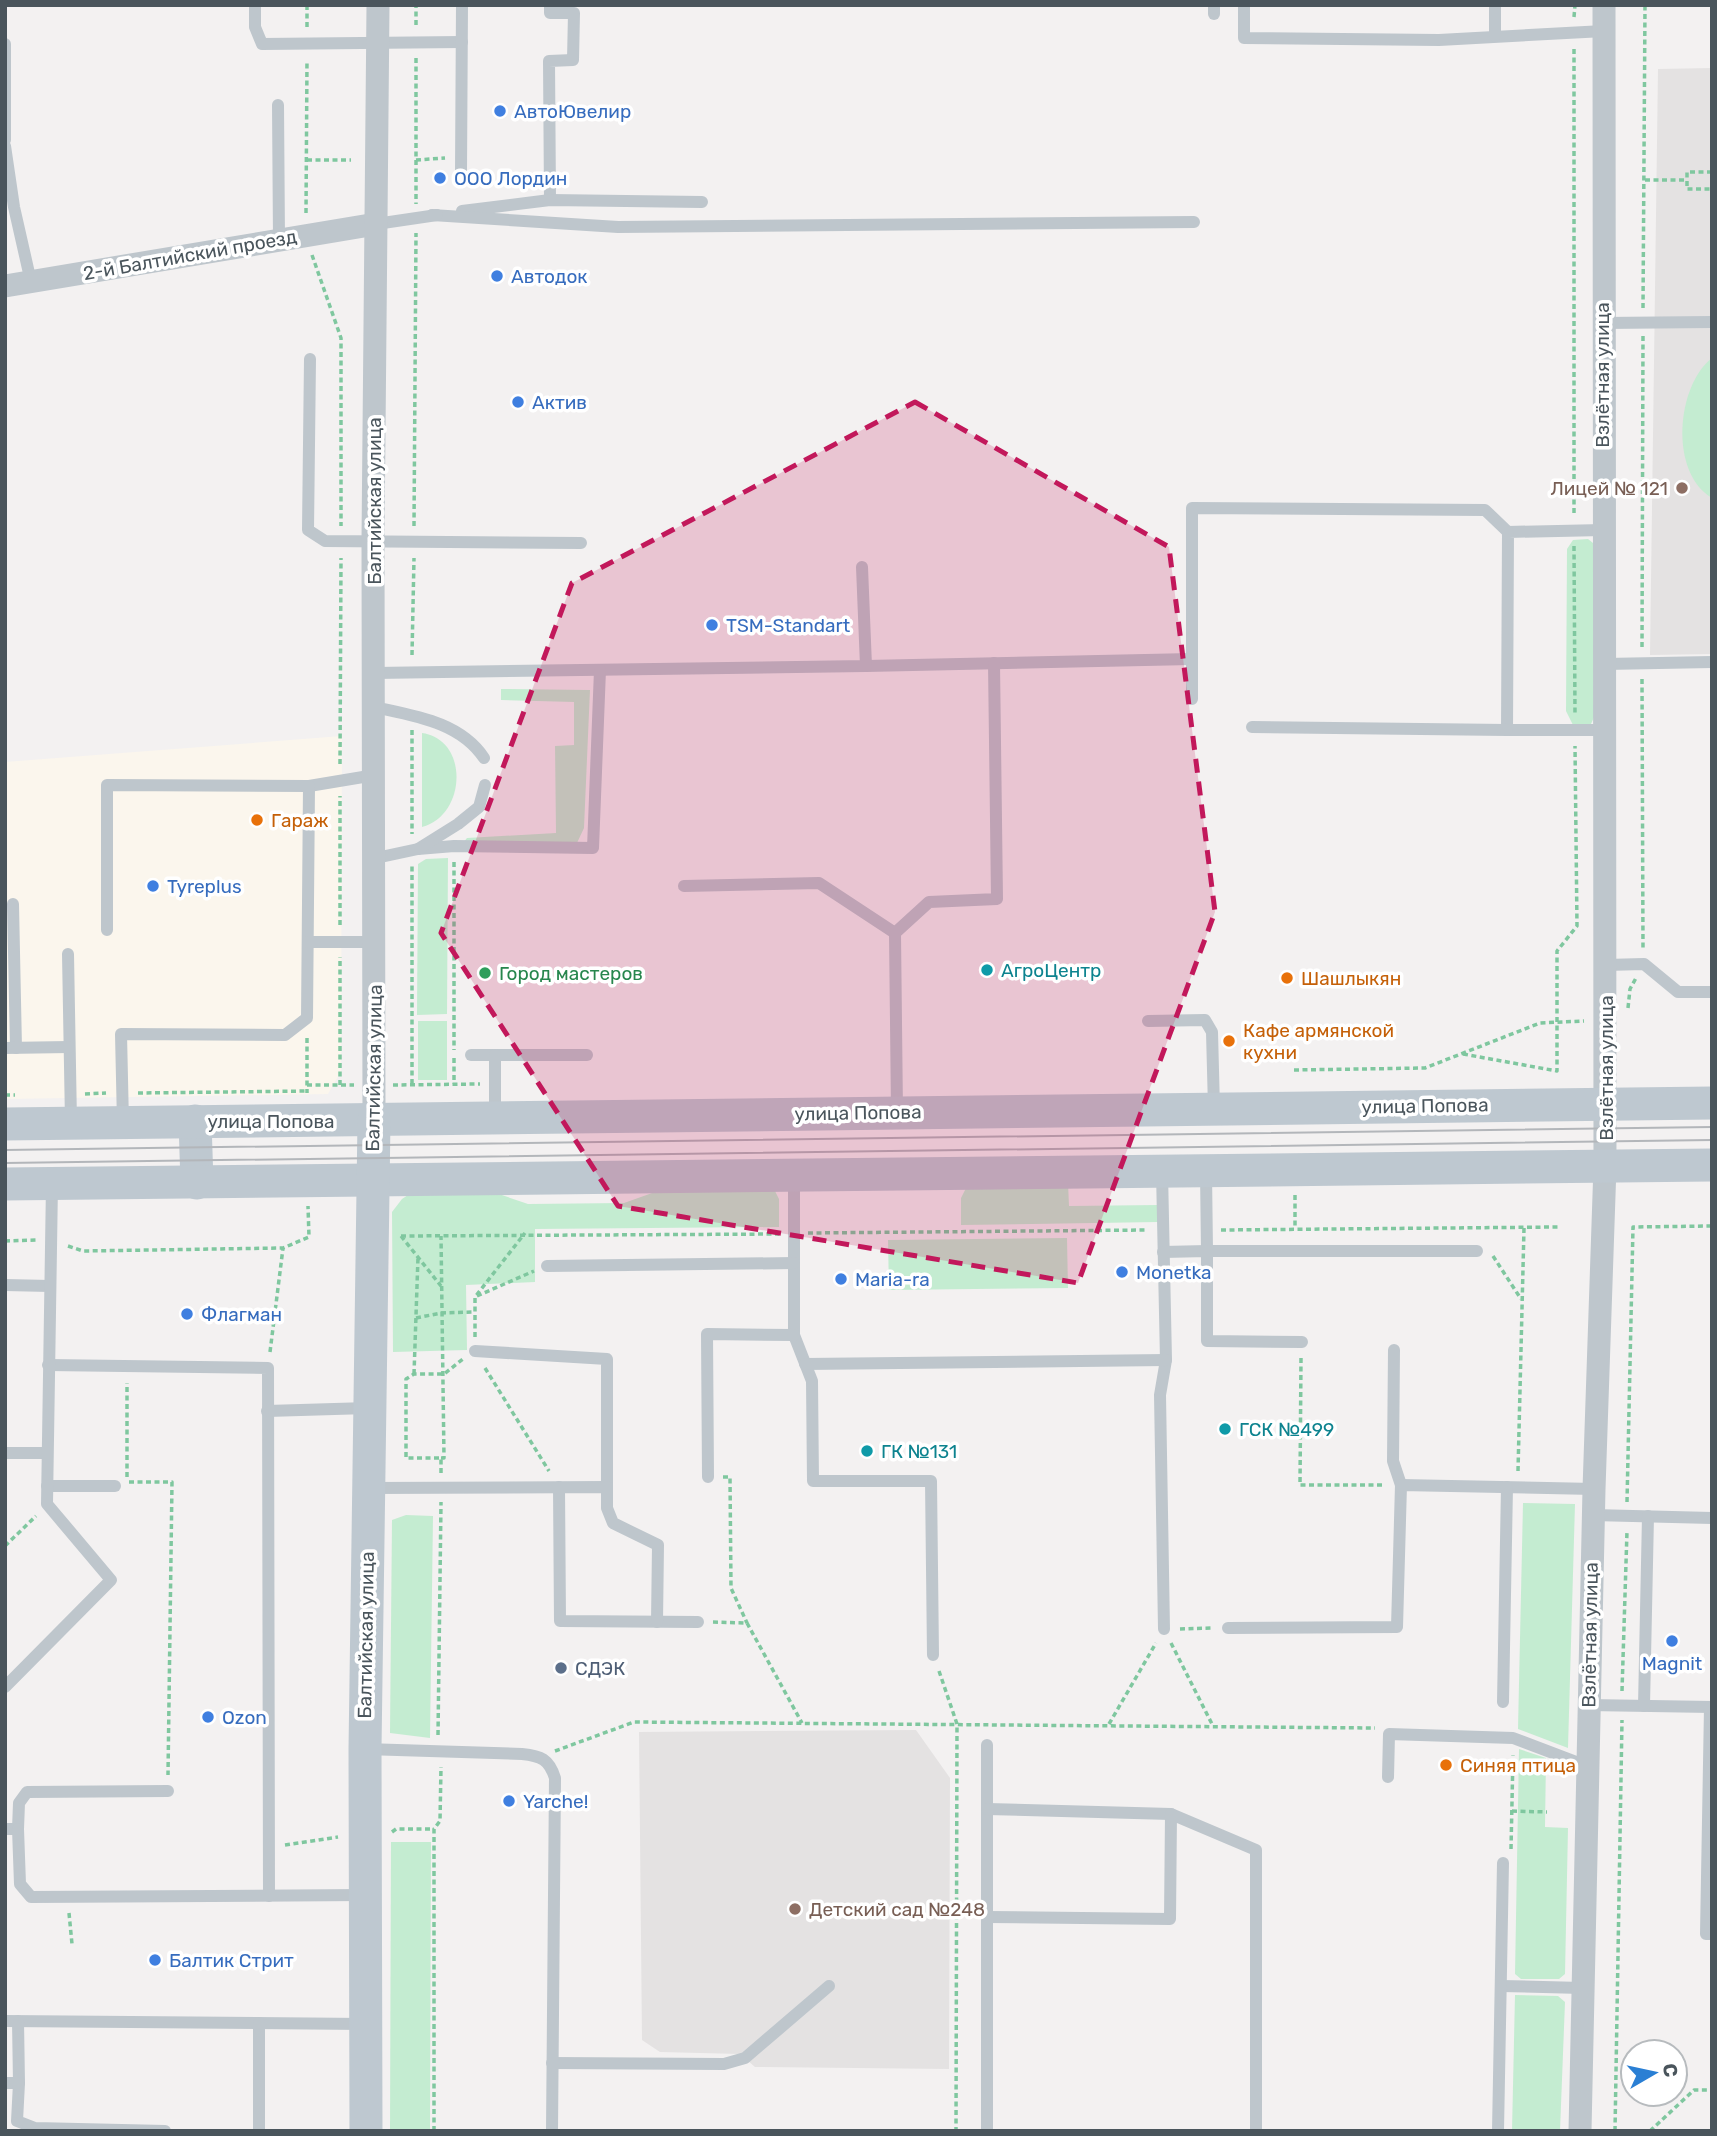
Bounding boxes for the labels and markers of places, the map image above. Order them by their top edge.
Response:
place label: АвтоЮвелир [514,100,631,123]
marker: АвтоЮвелир [492,103,508,119]
place label: ООО Лордин [454,167,567,190]
marker: ООО Лордин [432,170,448,186]
place label: Автодок [511,265,588,288]
marker: Автодок [489,268,505,284]
place label: Актив [532,391,587,414]
marker: Актив [510,394,526,410]
place label: Лицей № 121 [1550,477,1668,500]
marker: Лицей № 121 [1674,480,1690,496]
place label: TSM-Standart [726,614,851,637]
marker: TSM-Standart [704,617,720,633]
place label: Гараж [271,809,328,832]
marker: Гараж [249,812,265,828]
place label: Tyreplus [167,875,242,898]
marker: Tyreplus [145,878,161,894]
place label: АгроЦентр [1001,959,1101,982]
place label: Город мастеров [499,962,643,985]
marker: АгроЦентр [979,962,995,978]
marker: Город мастеров [477,965,493,981]
place label: Шашлыкян [1301,967,1401,990]
marker: Шашлыкян [1279,970,1295,986]
place label: Кафе армянской кухни [1243,1019,1394,1064]
marker: Кафе армянской кухни [1221,1033,1237,1049]
place label: Monetka [1136,1261,1212,1284]
marker: Monetka [1114,1264,1130,1280]
place label: Maria-ra [855,1268,930,1291]
marker: Maria-ra [833,1271,849,1287]
place label: Флагман [201,1303,282,1326]
marker: Флагман [179,1306,195,1322]
place label: ГСК №499 [1239,1418,1334,1441]
marker: ГСК №499 [1217,1421,1233,1437]
place label: ГК №131 [881,1440,957,1463]
marker: ГК №131 [859,1443,875,1459]
marker: Magnit [1664,1633,1680,1649]
place label: Magnit [1642,1652,1703,1675]
place label: СДЭК [575,1657,625,1680]
marker: СДЭК [553,1660,569,1676]
place label: Ozon [222,1706,267,1729]
marker: Ozon [200,1709,216,1725]
place label: Синяя птица [1460,1754,1576,1777]
marker: Синяя птица [1438,1757,1454,1773]
place label: Yarche! [523,1790,588,1813]
marker: Yarche! [501,1793,517,1809]
place label: Детский сад №248 [809,1898,985,1921]
marker: Детский сад №248 [787,1901,803,1917]
place label: Балтик Стрит [169,1949,294,1972]
marker: Балтик Стрит [147,1952,163,1968]

